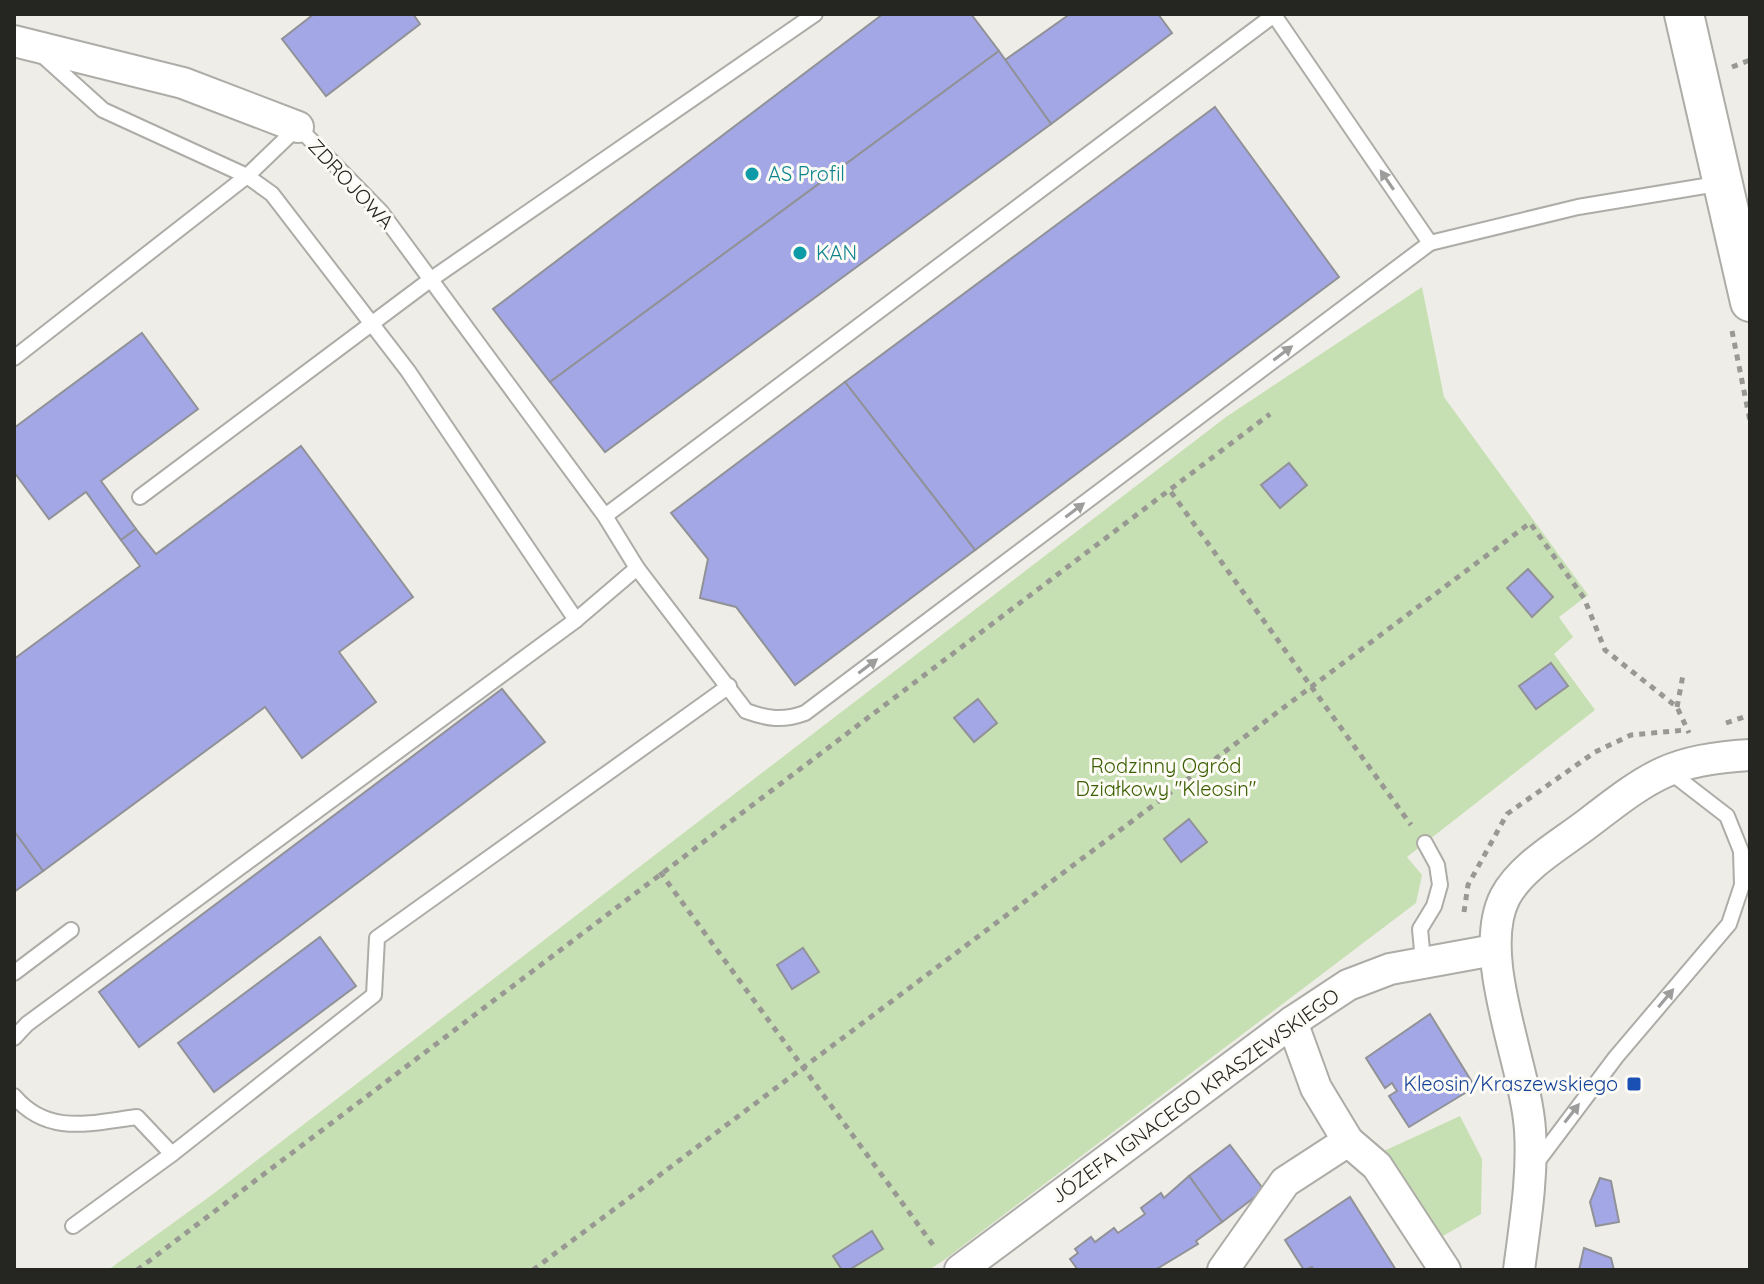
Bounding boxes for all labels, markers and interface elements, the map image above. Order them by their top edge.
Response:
street label: ZDROJOWA [303,133,399,234]
place label: AS Profil [768,161,845,186]
marker: AS Profil [743,165,761,183]
one-way arrow [1380,169,1395,191]
place label: KAN [816,240,857,265]
marker: KAN [791,244,809,262]
one-way arrow [1273,346,1293,362]
one-way arrow [1065,502,1086,518]
one-way arrow [857,659,878,675]
park label: Rodzinny Ogród Działkowy "Kleosin" [1076,753,1256,801]
street label: JÓZEFA IGNACEGO KRASZEWSKIEGO [1046,983,1344,1209]
one-way arrow [1657,988,1674,1008]
place label: Kleosin/Kraszewskiego [1403,1071,1618,1096]
marker: Kleosin/Kraszewskiego [1625,1075,1643,1093]
one-way arrow [1563,1103,1579,1123]

